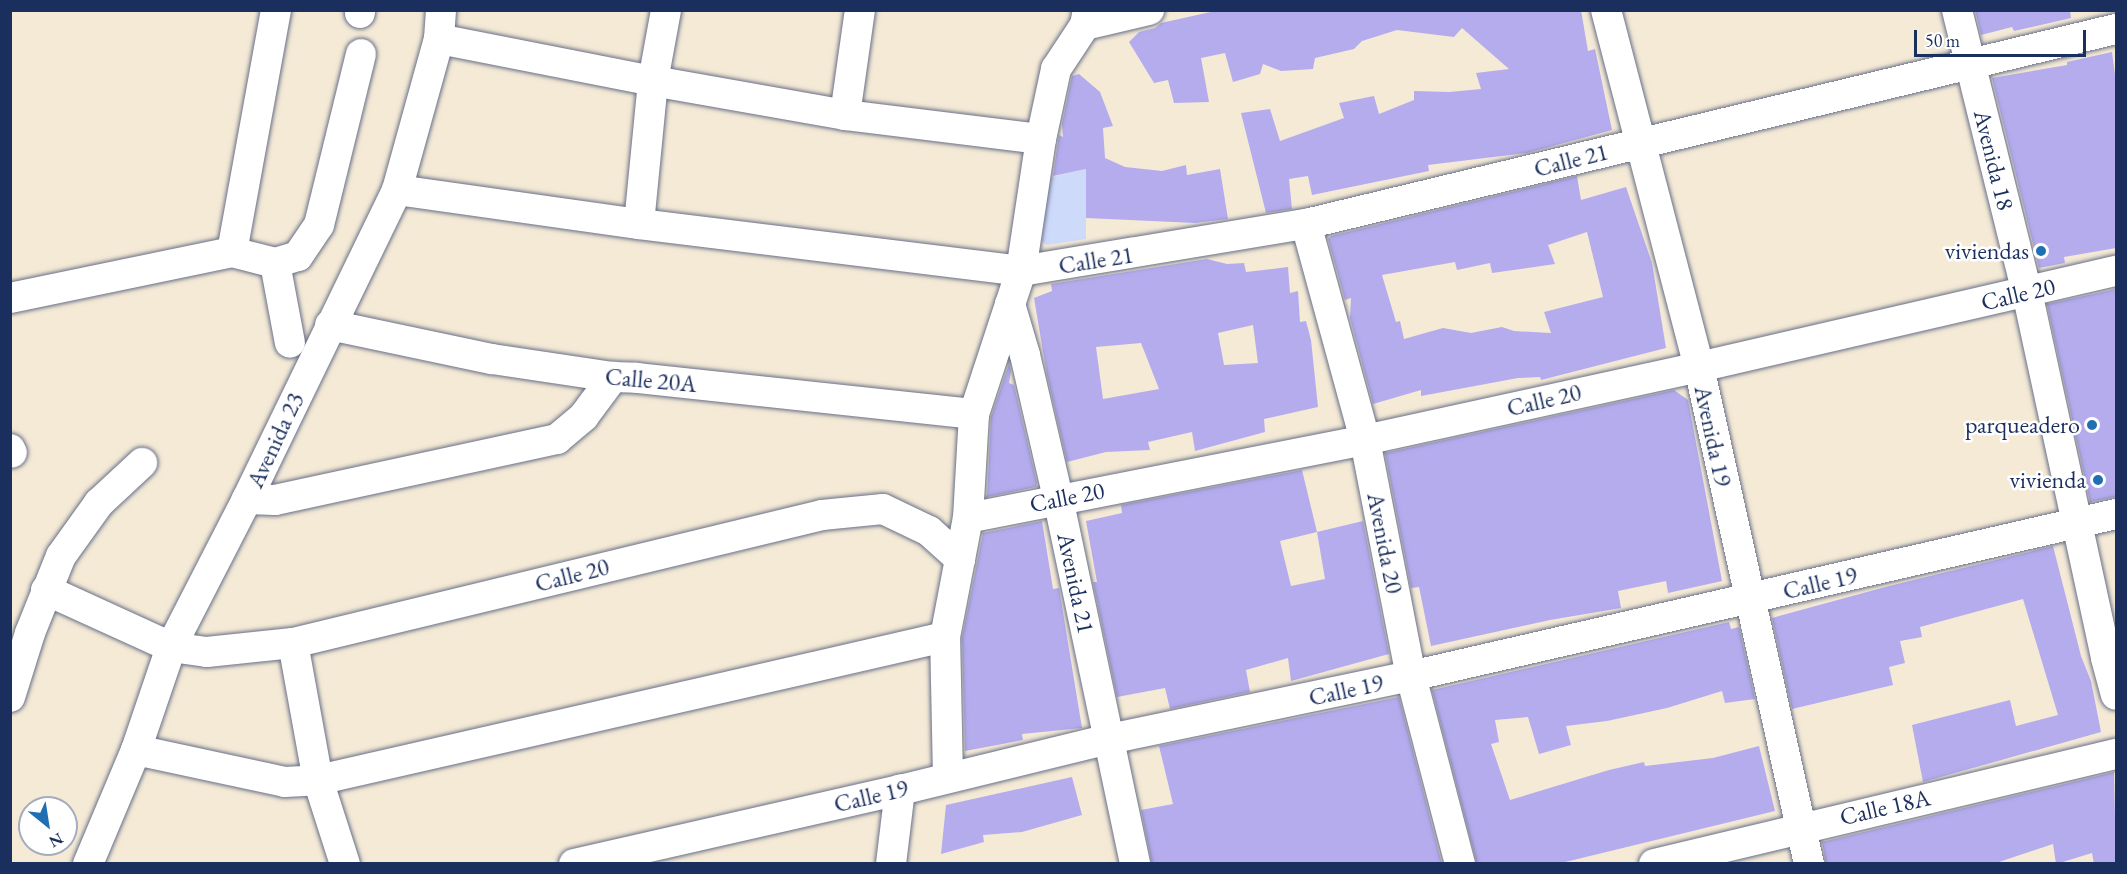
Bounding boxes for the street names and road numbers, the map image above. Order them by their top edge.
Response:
street label: Avenida 18 [1968,107,2020,213]
street label: Calle 21 [1531,137,1611,183]
street label: Calle 21 [1057,240,1135,280]
street label: Calle 20 [1978,271,2058,317]
street label: Calle 20A [604,362,698,398]
street label: Calle 20 [1504,377,1584,423]
street label: Avenida 19 [1688,383,1738,489]
street label: Avenida 23 [240,388,310,492]
street label: Calle 20 [1027,476,1107,518]
street label: Avenida 20 [1361,490,1409,596]
street label: Avenida 21 [1051,530,1101,636]
street label: Calle 20 [532,552,612,598]
street label: Calle 19 [1780,560,1860,606]
street label: Calle 19 [1306,668,1386,712]
street label: Calle 19 [831,773,911,819]
street label: Calle 18A [1837,783,1933,831]

